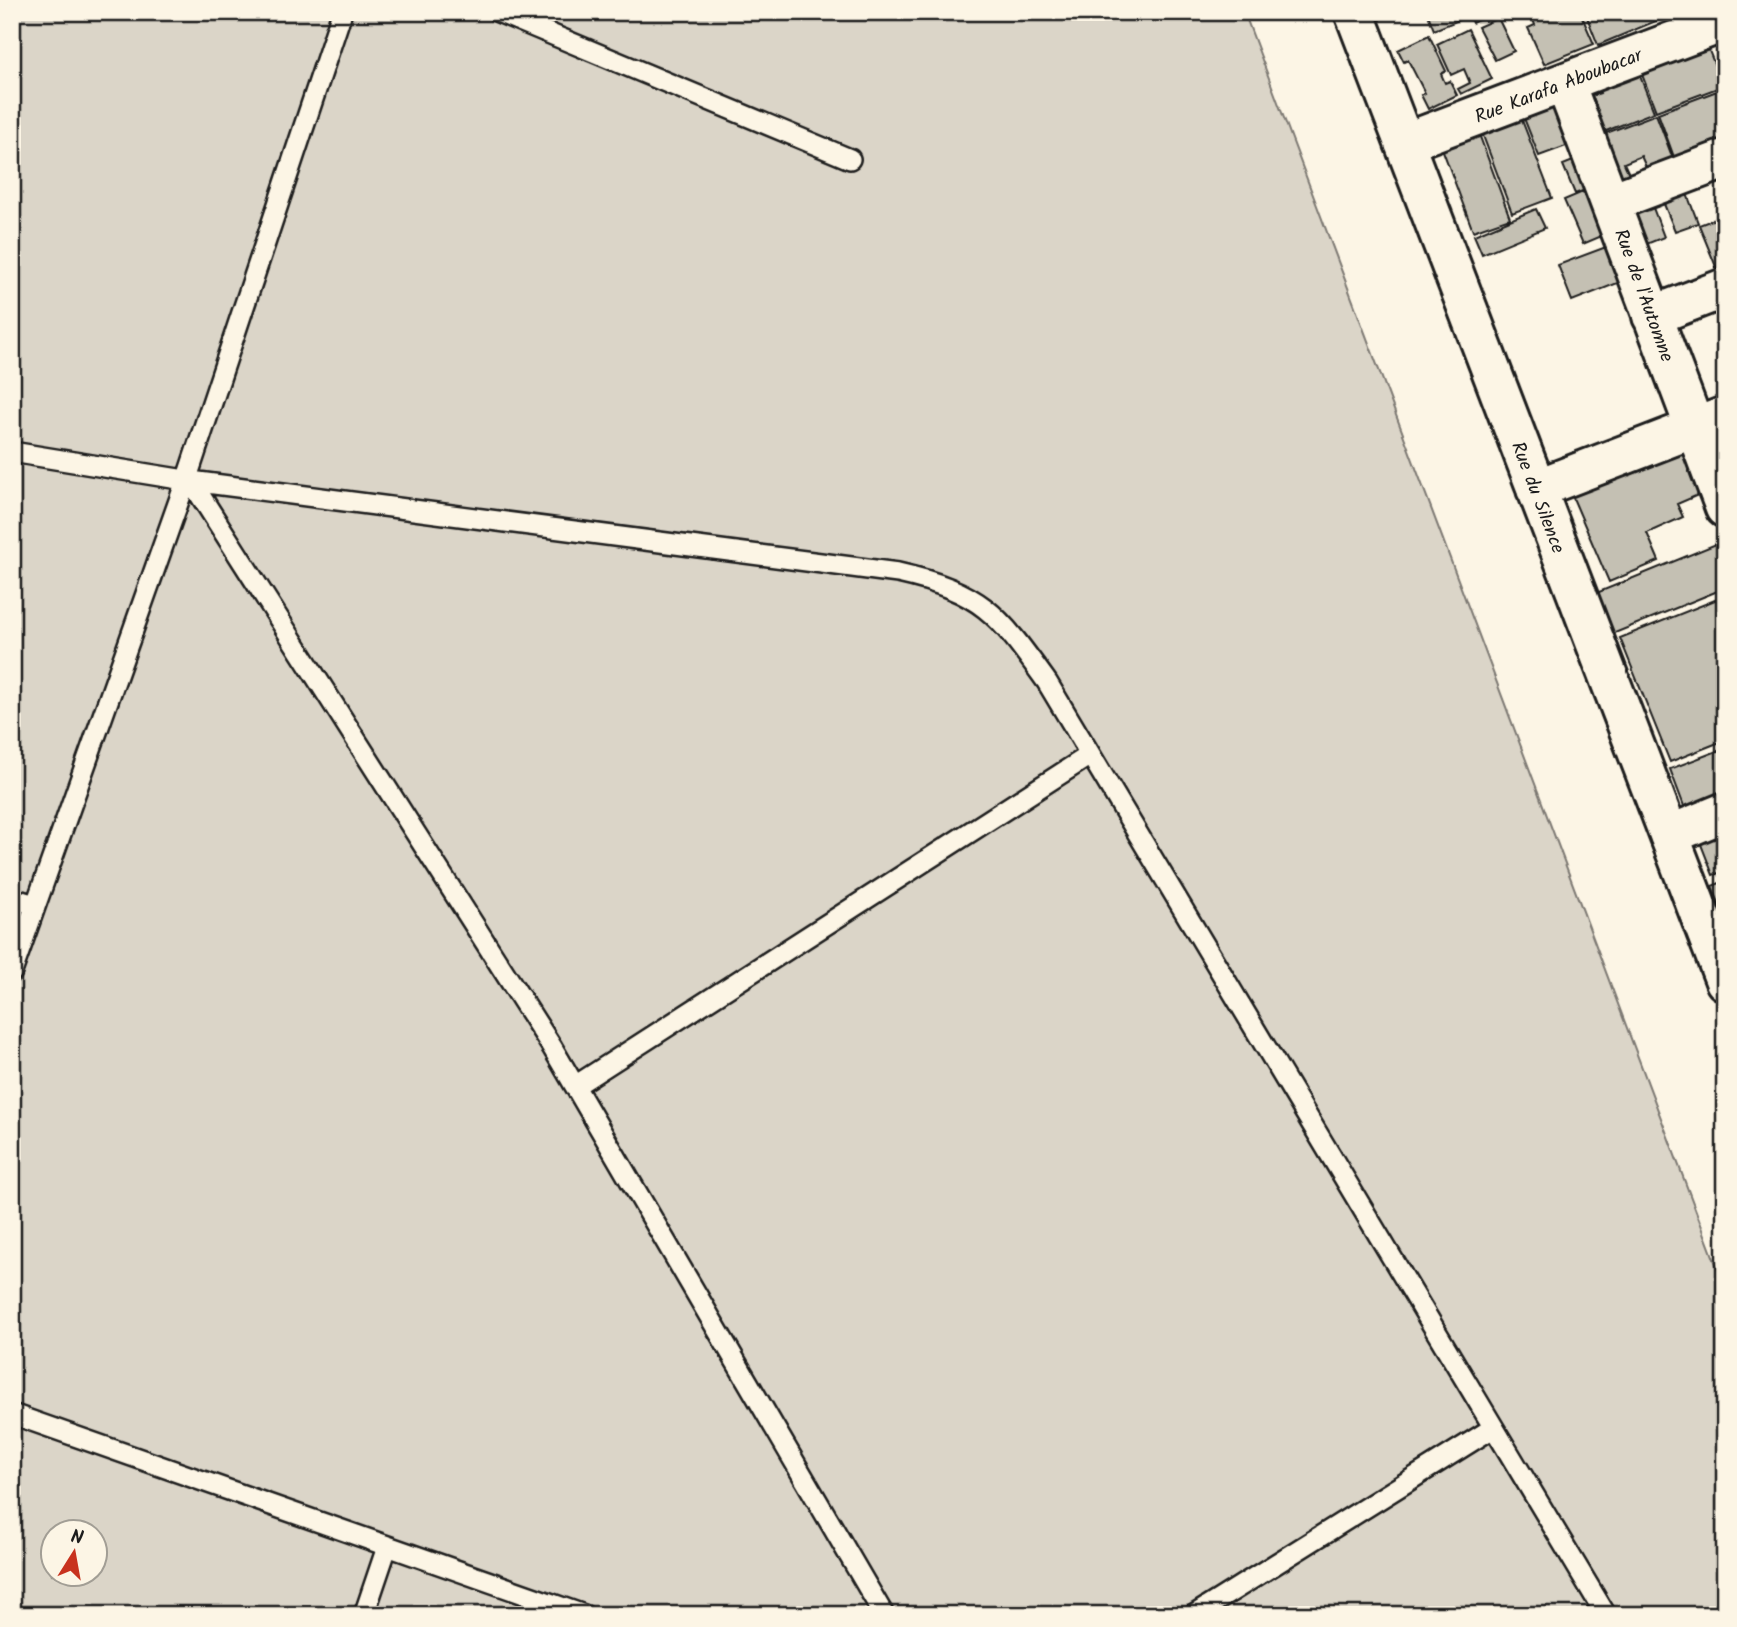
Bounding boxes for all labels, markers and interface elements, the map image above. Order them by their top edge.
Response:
street label: Rue Karafa Aboubacar [1471,40,1648,133]
street label: Rue de l'Automne [1605,225,1681,367]
street label: Rue du Silence [1502,437,1572,558]
north arrow [38,1518,108,1588]
text: N [68,1522,86,1554]

